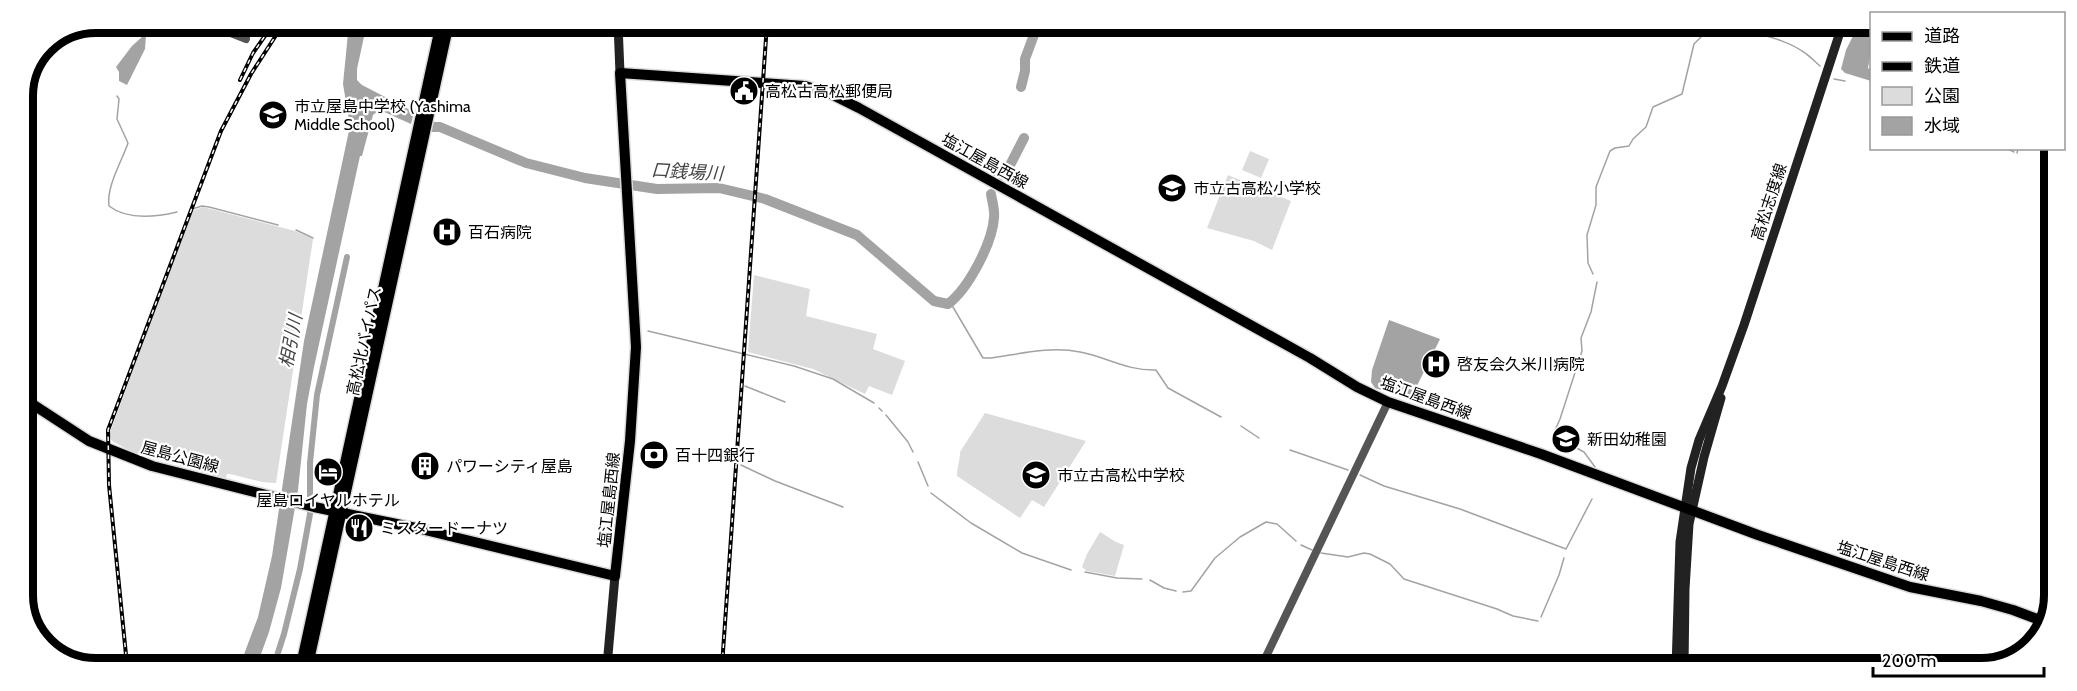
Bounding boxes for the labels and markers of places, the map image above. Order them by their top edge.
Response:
public building icon: 高松古高松郵便局 [728,75,760,107]
place label: 高松古高松郵便局 [765,82,893,101]
place label: 市立屋島中学校 (Yashima Middle School) [294,97,471,134]
school or university icon: 市立屋島中学校 (Yashima Middle School) [257,99,289,131]
school or university icon: 市立古高松小学校 [1156,172,1188,204]
place label: 市立古高松小学校 [1193,179,1321,198]
hospital icon: 百石病院 [431,216,463,248]
place label: 百石病院 [468,223,532,242]
hospital icon: 啓友会久米川病院 [1420,348,1452,380]
place label: 啓友会久米川病院 [1457,355,1585,374]
school or university icon: 新田幼稚園 [1550,423,1582,455]
place label: 新田幼稚園 [1587,430,1667,449]
bank icon: 百十四銀行 [638,439,670,471]
place label: 百十四銀行 [675,446,755,465]
building icon: パワーシティ屋島 [409,450,441,482]
hotel icon: 屋島ロイヤルホテル [312,456,344,488]
place label: パワーシティ屋島 [446,457,573,476]
school or university icon: 市立古高松中学校 [1020,459,1052,491]
place label: 市立古高松中学校 [1057,466,1185,485]
place label: 屋島ロイヤルホテル [256,491,400,510]
restaurant icon: ミスタードーナツ [343,512,375,544]
place label: ミスタードーナツ [380,519,508,538]

